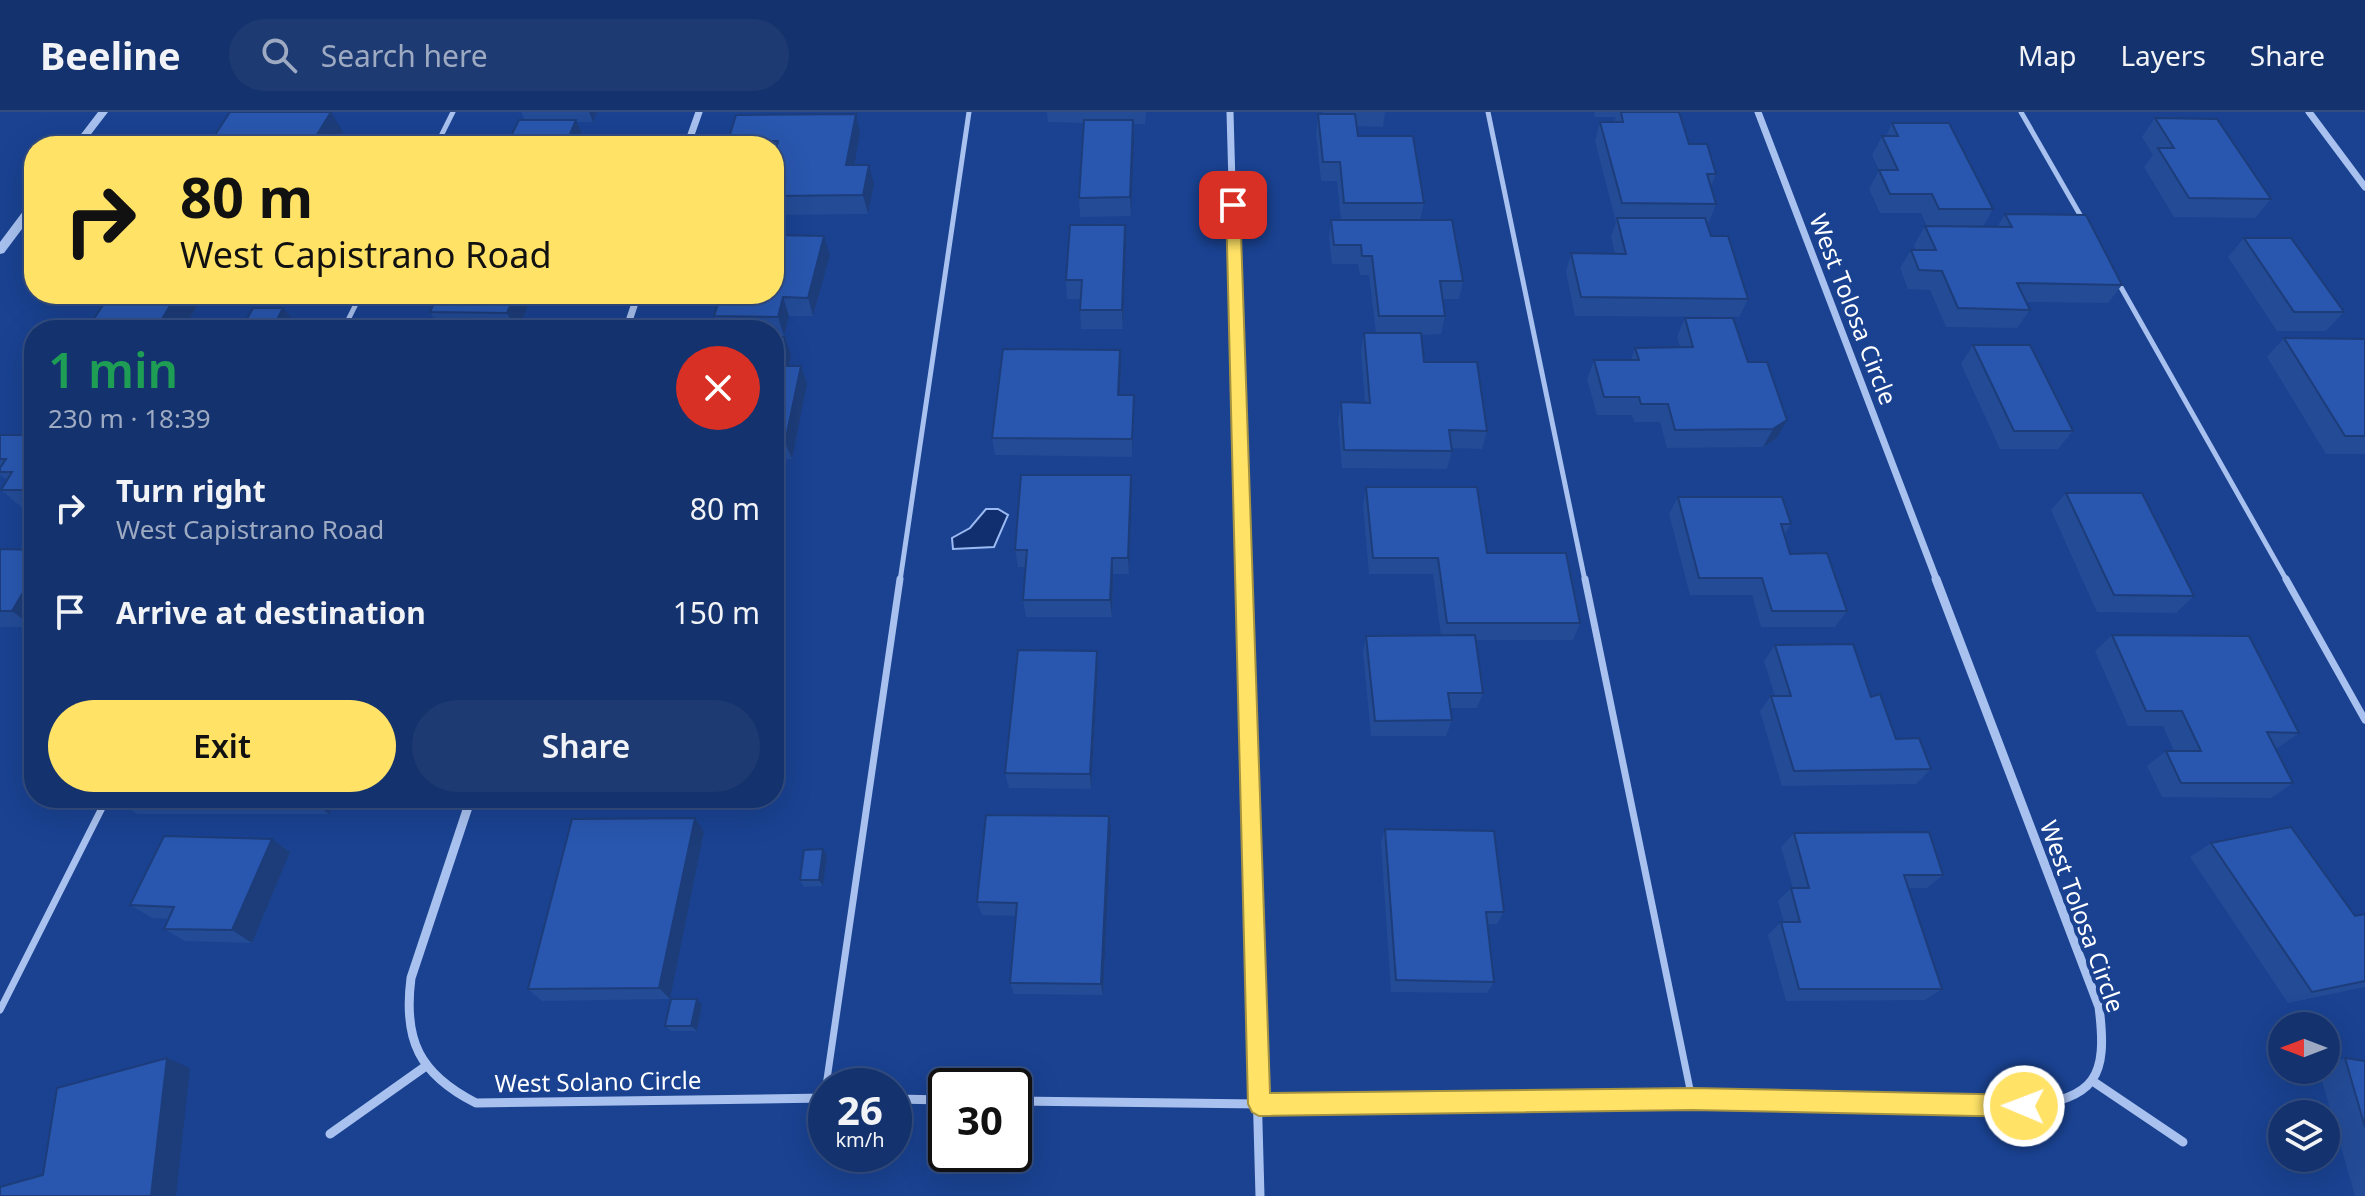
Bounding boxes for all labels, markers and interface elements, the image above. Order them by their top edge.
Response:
search box [229,19,789,91]
text: Beeline [40,29,181,81]
icon: search [257,33,301,77]
text: Search here [321,35,488,76]
text: Map [2018,36,2076,74]
text: Layers [2120,36,2206,74]
text: Share [2250,36,2325,74]
text: 80 m [180,158,313,234]
icon: right [48,168,152,272]
pin [1199,171,1267,239]
icon: arrive [1211,183,1255,227]
street label: West Tolosa Circle [1802,209,1906,409]
text: West Capistrano Road [180,230,552,279]
text: 1 min [48,337,178,402]
button: close [676,346,760,430]
text: 230 m · 18:39 [48,400,211,436]
text: Turn right [116,470,266,511]
icon: right [48,486,92,530]
text: 80 m [690,488,760,529]
text: West Capistrano Road [116,511,384,547]
icon: arrive [48,590,92,634]
text: Arrive at destination [116,592,426,633]
text: 150 m [673,592,760,633]
button: Exit [48,700,396,792]
button: Share [412,700,760,792]
street label: West Tolosa Circle [2033,815,2133,1017]
north arrow [2268,1012,2340,1084]
map controls [2268,1012,2340,1172]
street label: West Solano Circle [494,1063,702,1099]
position arrow [1982,1064,2066,1148]
speed limit sign: 30 [928,1068,1032,1172]
text: 26 [837,1082,883,1137]
button: layers [2268,1100,2340,1172]
text: km/h [835,1126,885,1153]

